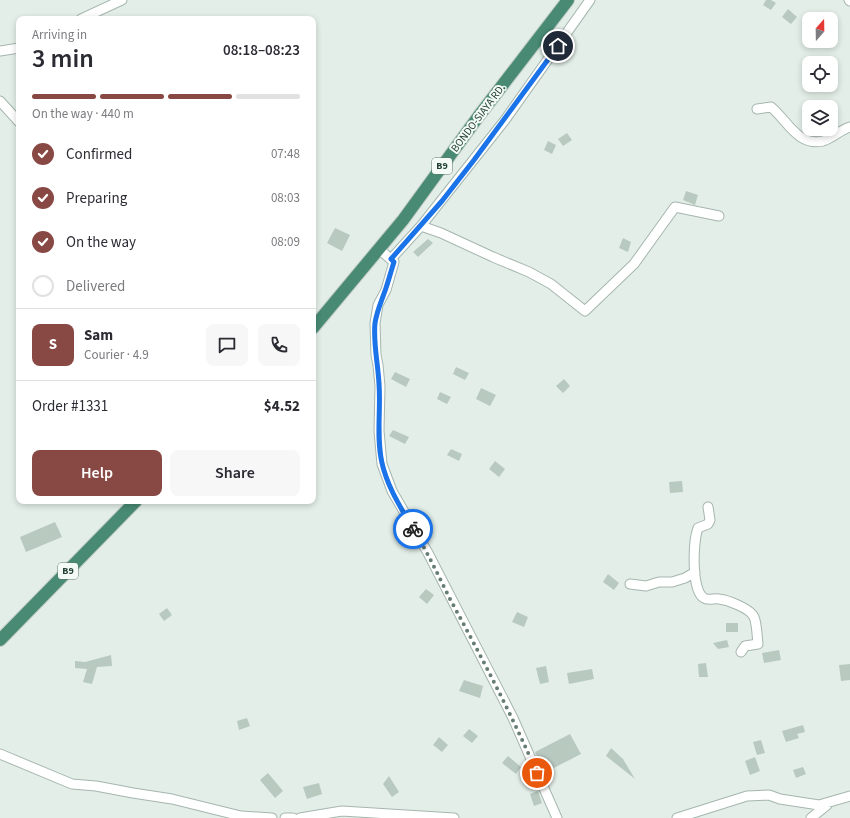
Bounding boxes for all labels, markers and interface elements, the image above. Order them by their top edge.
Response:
north arrow [802,12,838,48]
map controls [802,12,838,136]
text: Arriving in [32,26,87,44]
pin [541,29,575,63]
icon: home [547,35,569,57]
text: 3 min [32,40,94,77]
text: 08:18–08:23 [223,40,300,61]
button: locate [802,56,838,92]
street label: BONDO-SIAYA RD. [447,81,509,155]
button: layers [802,100,838,136]
text: On the way · 440 m [32,105,134,123]
icon: check [32,143,54,165]
text: Confirmed [66,144,132,165]
text: 07:48 [271,145,300,163]
road number: B9 [432,158,452,174]
icon: check [32,187,54,209]
text: Preparing [66,188,127,209]
text: 08:03 [271,189,300,207]
icon: check [32,231,54,253]
text: On the way [66,232,136,253]
text: 08:09 [271,233,300,251]
text: Delivered [66,276,125,297]
button: chat [206,324,248,366]
button: phone [258,324,300,366]
text: Sam [84,325,113,346]
text: S [49,334,57,355]
text: Courier · 4.9 [84,346,149,364]
text: Order #1331 [32,396,108,417]
text: $4.52 [264,396,300,417]
button: Help [32,450,162,496]
button: Share [170,450,300,496]
courier [393,509,433,549]
icon: bike [402,518,424,540]
road number: B9 [58,563,78,579]
pin [520,756,554,790]
icon: bag [526,762,548,784]

